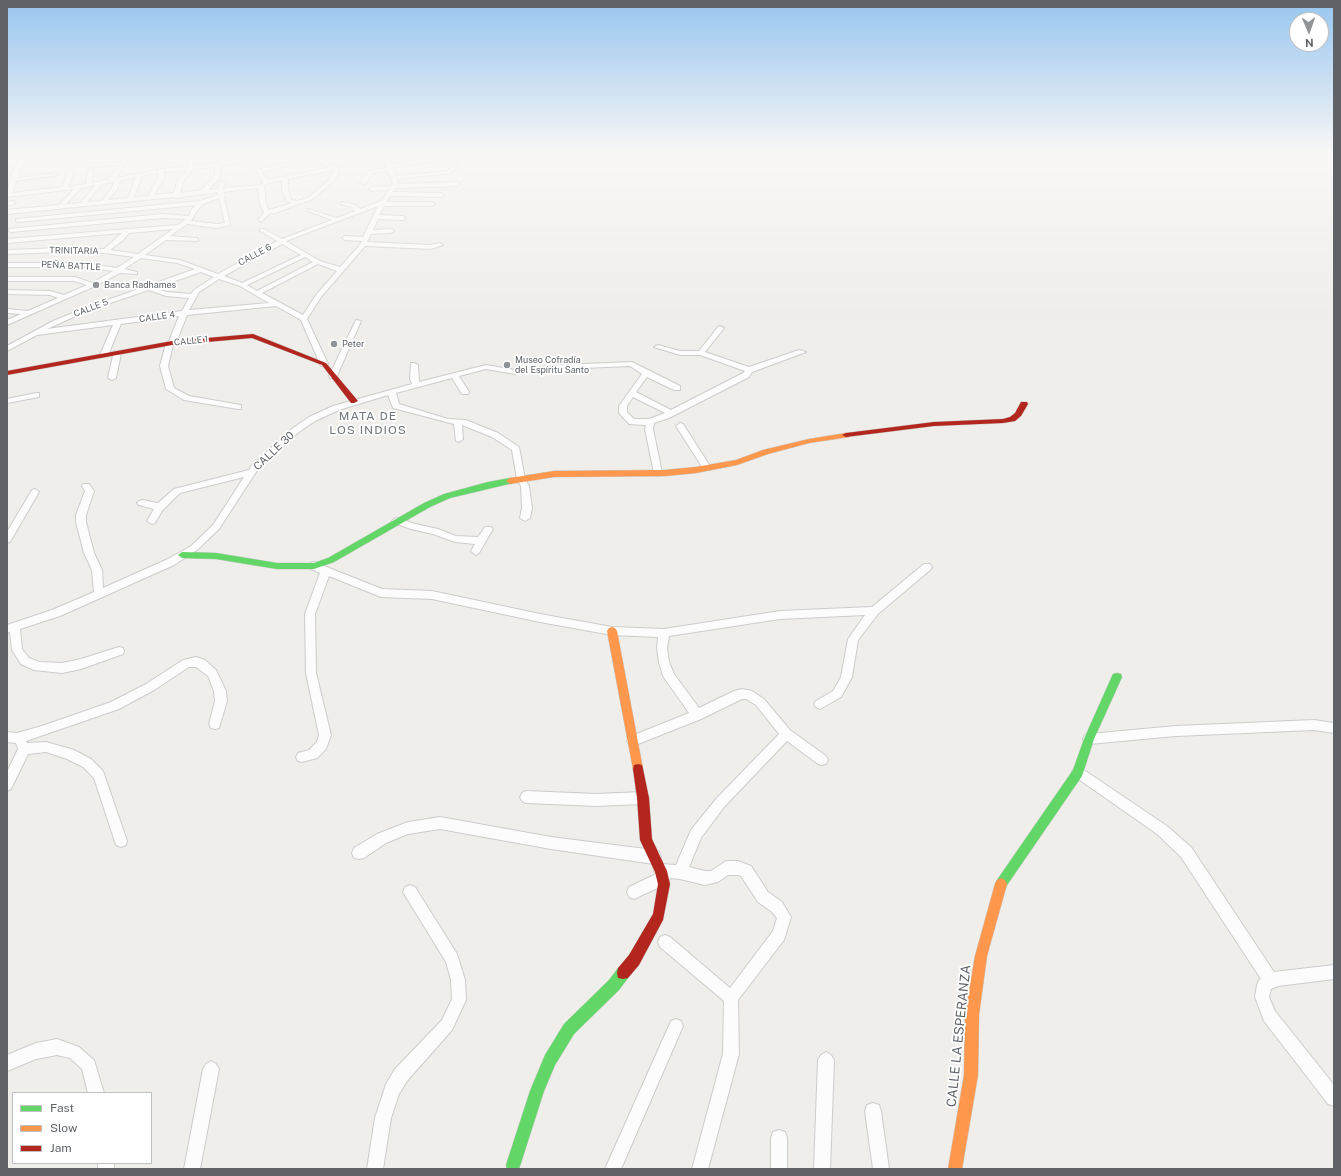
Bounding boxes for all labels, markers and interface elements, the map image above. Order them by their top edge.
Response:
north arrow [1289,12,1329,52]
text: N [1305,37,1314,49]
street label: CALLE 6 [236,242,274,268]
street label: TRINITARIA [49,245,99,257]
street label: PEÑA BATTLE [41,259,101,273]
marker: Banca Radhames [91,280,101,290]
place label: Banca Radhames [104,280,176,290]
street label: CALLE 5 [72,296,110,320]
street label: CALLE 4 [138,309,176,325]
street label: CALLE 1 [173,334,209,348]
marker: Peter [329,339,339,349]
place label: Peter [342,339,365,349]
place label: Museo Cofradía del Espíritu Santo [515,355,589,376]
marker: Museo Cofradía del Espíritu Santo [502,360,512,370]
district label: MATA DE LOS INDIOS [329,409,407,437]
street label: CALLE 30 [251,429,297,473]
street label: CALLE LA ESPERANZA [944,964,974,1108]
legend [12,1092,152,1164]
text: Fast [50,1101,74,1115]
text: Slow [50,1121,77,1135]
text: Jam [50,1141,72,1155]

